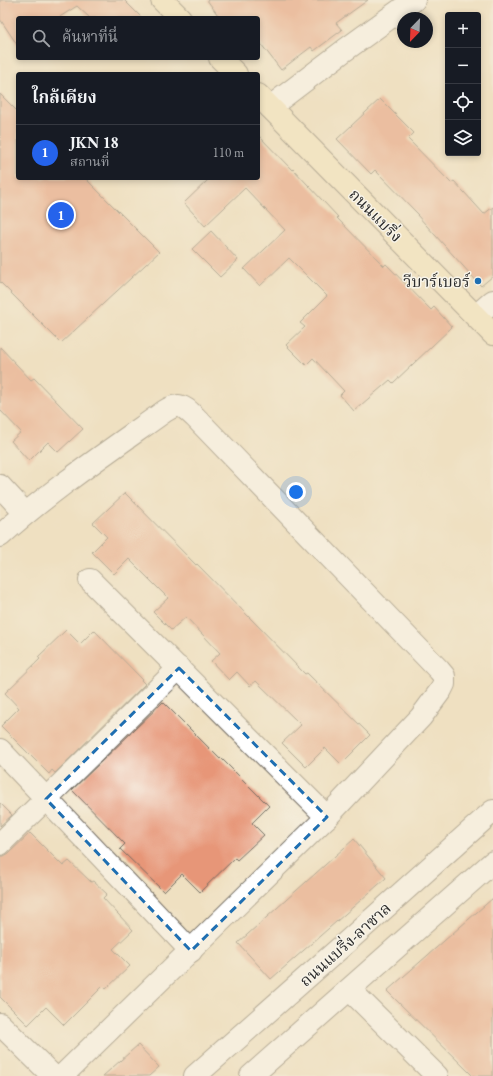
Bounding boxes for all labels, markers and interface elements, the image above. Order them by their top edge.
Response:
north arrow [397,12,433,48]
map controls [445,12,481,156]
button: + [445,12,481,48]
search box [16,16,260,60]
icon: search [30,27,52,49]
text: ค้นหาที่นี่ [62,27,118,46]
button: − [445,48,481,84]
button: locate [445,84,481,120]
text: ใกล้เคียง [32,86,97,108]
button: layers [445,120,481,156]
text: JKN 18 [70,133,119,152]
text: 1 [42,144,48,161]
text: 110 m [213,144,244,161]
text: สถานที่ [70,153,109,170]
street label: ถนนแบริ่ง [344,184,407,247]
pin: 1 [48,200,74,230]
place label: วีบาร์เบอร์ [403,271,471,292]
marker: วีบาร์เบอร์ [473,276,483,286]
your location [286,482,306,502]
street label: ถนนแบริ่ง-ลาซาล [295,897,396,991]

